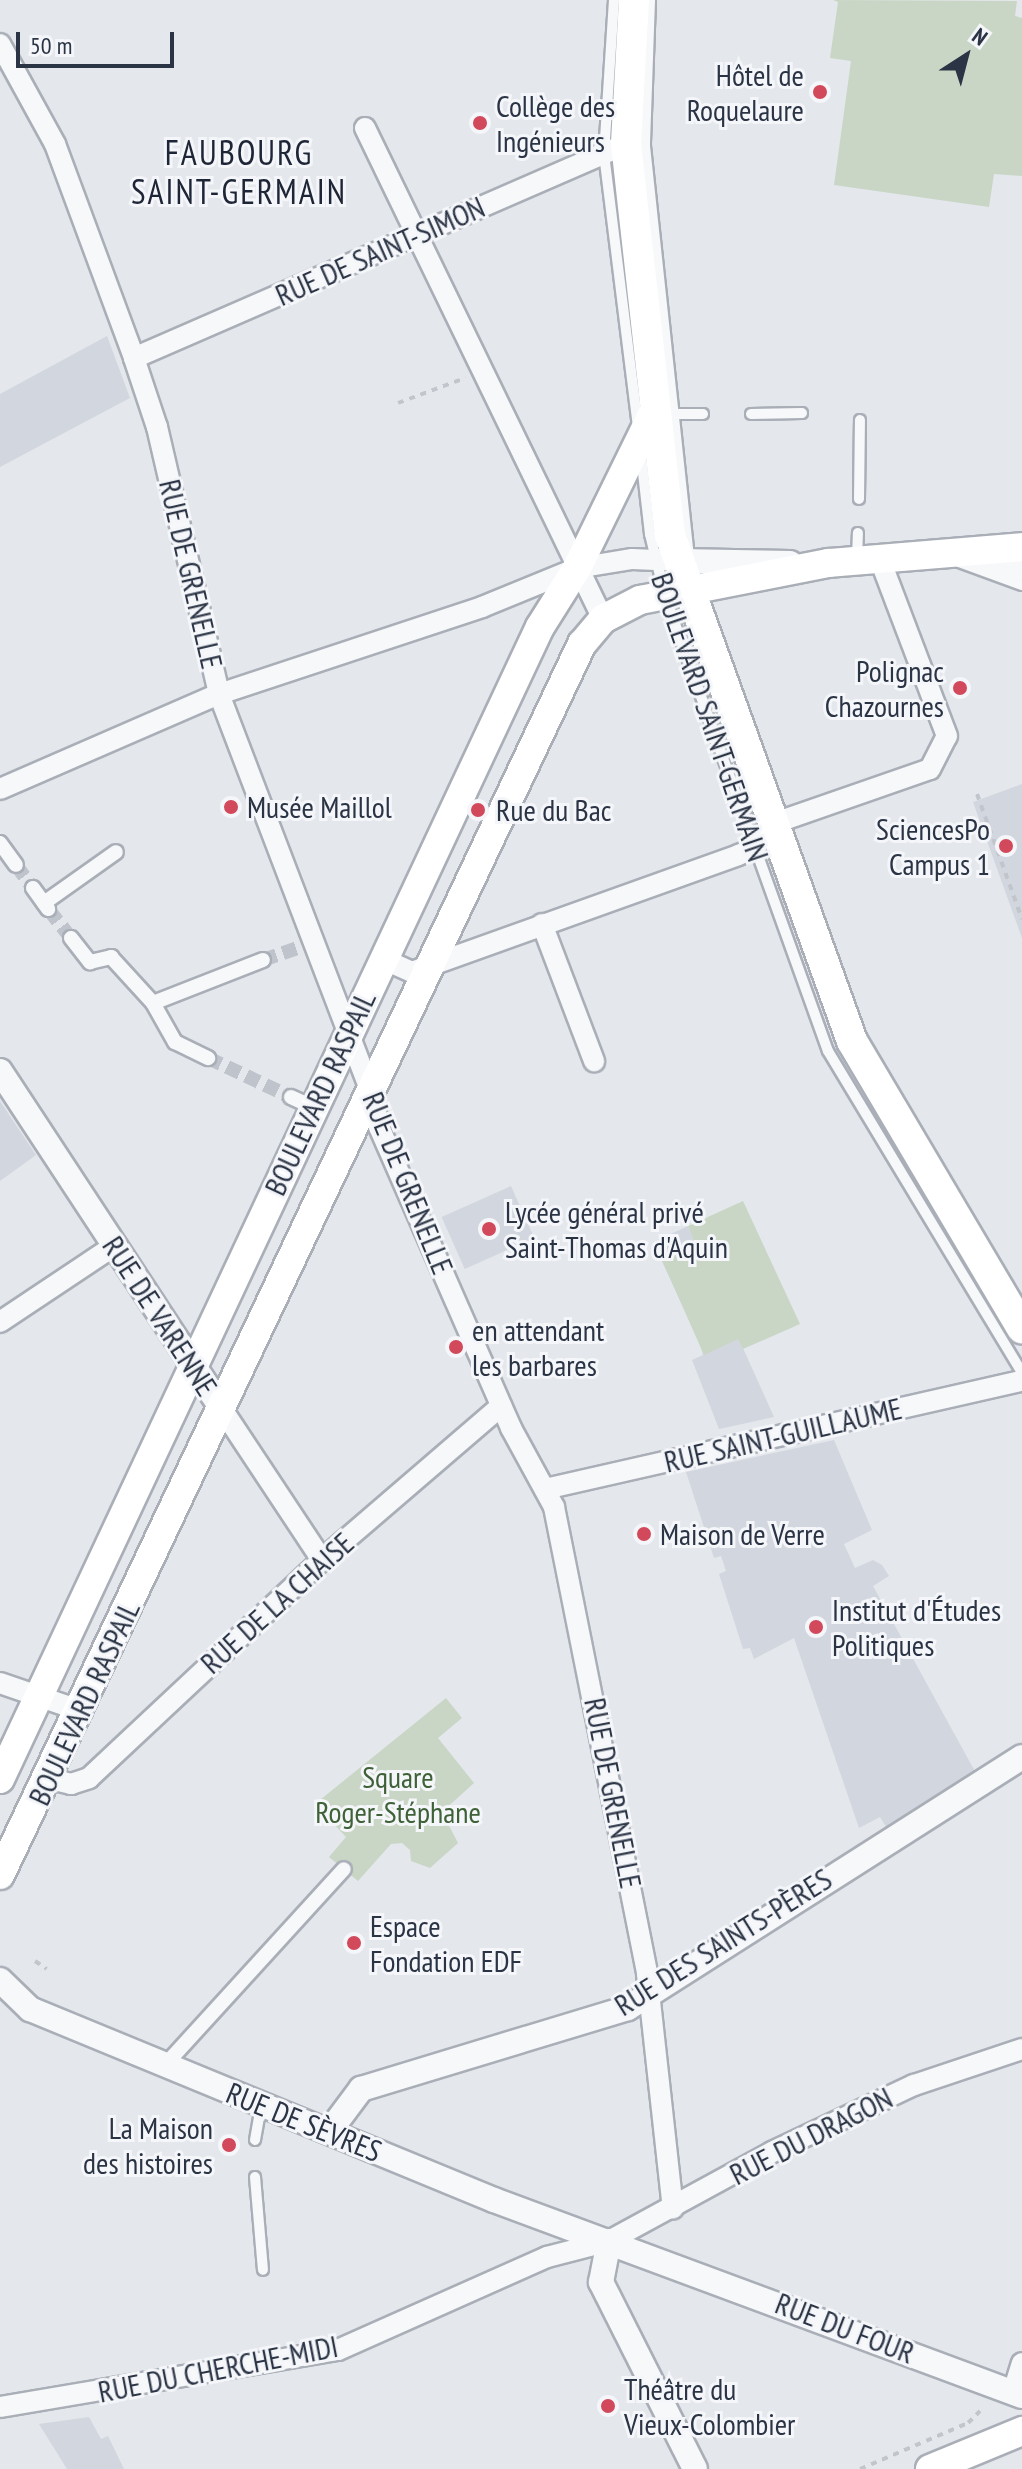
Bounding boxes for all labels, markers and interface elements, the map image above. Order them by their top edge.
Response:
scale bar [20,16,178,66]
north arrow [926,16,1006,96]
text: N [967,22,993,51]
text: 50 m [30,30,72,61]
place label: Hôtel de Roquelaure [687,57,804,128]
marker: Hôtel de Roquelaure [811,83,829,101]
place label: Collège des Ingénieurs [496,88,615,158]
marker: Collège des Ingénieurs [471,114,489,132]
district label: FAUBOURG SAINT-GERMAIN [131,132,347,212]
street label: RUE DE SAINT-SIMON [270,189,490,313]
street label: RUE DE GRENELLE [152,476,230,672]
street label: BOULEVARD SAINT-GERMAIN [644,568,776,866]
place label: Polignac Chazournes [825,653,944,724]
marker: Polignac Chazournes [951,679,969,697]
place label: Musée Maillol [247,789,392,825]
place label: Rue du Bac [496,792,611,828]
marker: Musée Maillol [222,798,240,816]
marker: Rue du Bac [467,799,489,821]
place label: SciencesPo Campus 1 [876,811,990,882]
marker: SciencesPo Campus 1 [997,837,1015,855]
street label: BOULEVARD RASPAIL [257,985,383,1201]
street label: RUE DE GRENELLE [355,1087,461,1279]
place label: Lycée général privé Saint-Thomas d'Aquin [505,1194,728,1264]
marker: Lycée général privé Saint-Thomas d'Aquin [480,1220,498,1238]
street label: RUE DE VARENNE [95,1229,225,1403]
place label: en attendant les barbares [472,1312,604,1382]
marker: en attendant les barbares [447,1338,465,1356]
street label: RUE SAINT-GUILLAUME [661,1390,905,1480]
place label: Maison de Verre [660,1516,826,1552]
street label: RUE DE LA CHAISE [193,1525,361,1681]
marker: Maison de Verre [635,1525,653,1543]
place label: Institut d'Études Politiques [832,1592,1001,1662]
street label: BOULEVARD RASPAIL [21,1595,147,1811]
marker: Institut d'Études Politiques [807,1618,825,1636]
street label: RUE DE GRENELLE [577,1695,649,1891]
park label: Square Roger-Stéphane [315,1759,481,1830]
street label: RUE DES SAINTS-PÈRES [608,1861,838,2023]
place label: Espace Fondation EDF [370,1908,522,1978]
marker: Espace Fondation EDF [345,1934,363,1952]
street label: RUE DE SÈVRES [221,2075,387,2169]
street label: RUE DU DRAGON [724,2080,898,2192]
place label: La Maison des histoires [83,2110,213,2180]
marker: La Maison des histoires [220,2136,238,2154]
street label: RUE DU FOUR [770,2285,920,2371]
street label: RUE DU CHERCHE-MIDI [95,2328,341,2410]
place label: Théâtre du Vieux-Colombier [624,2371,795,2442]
marker: Théâtre du Vieux-Colombier [599,2397,617,2415]

